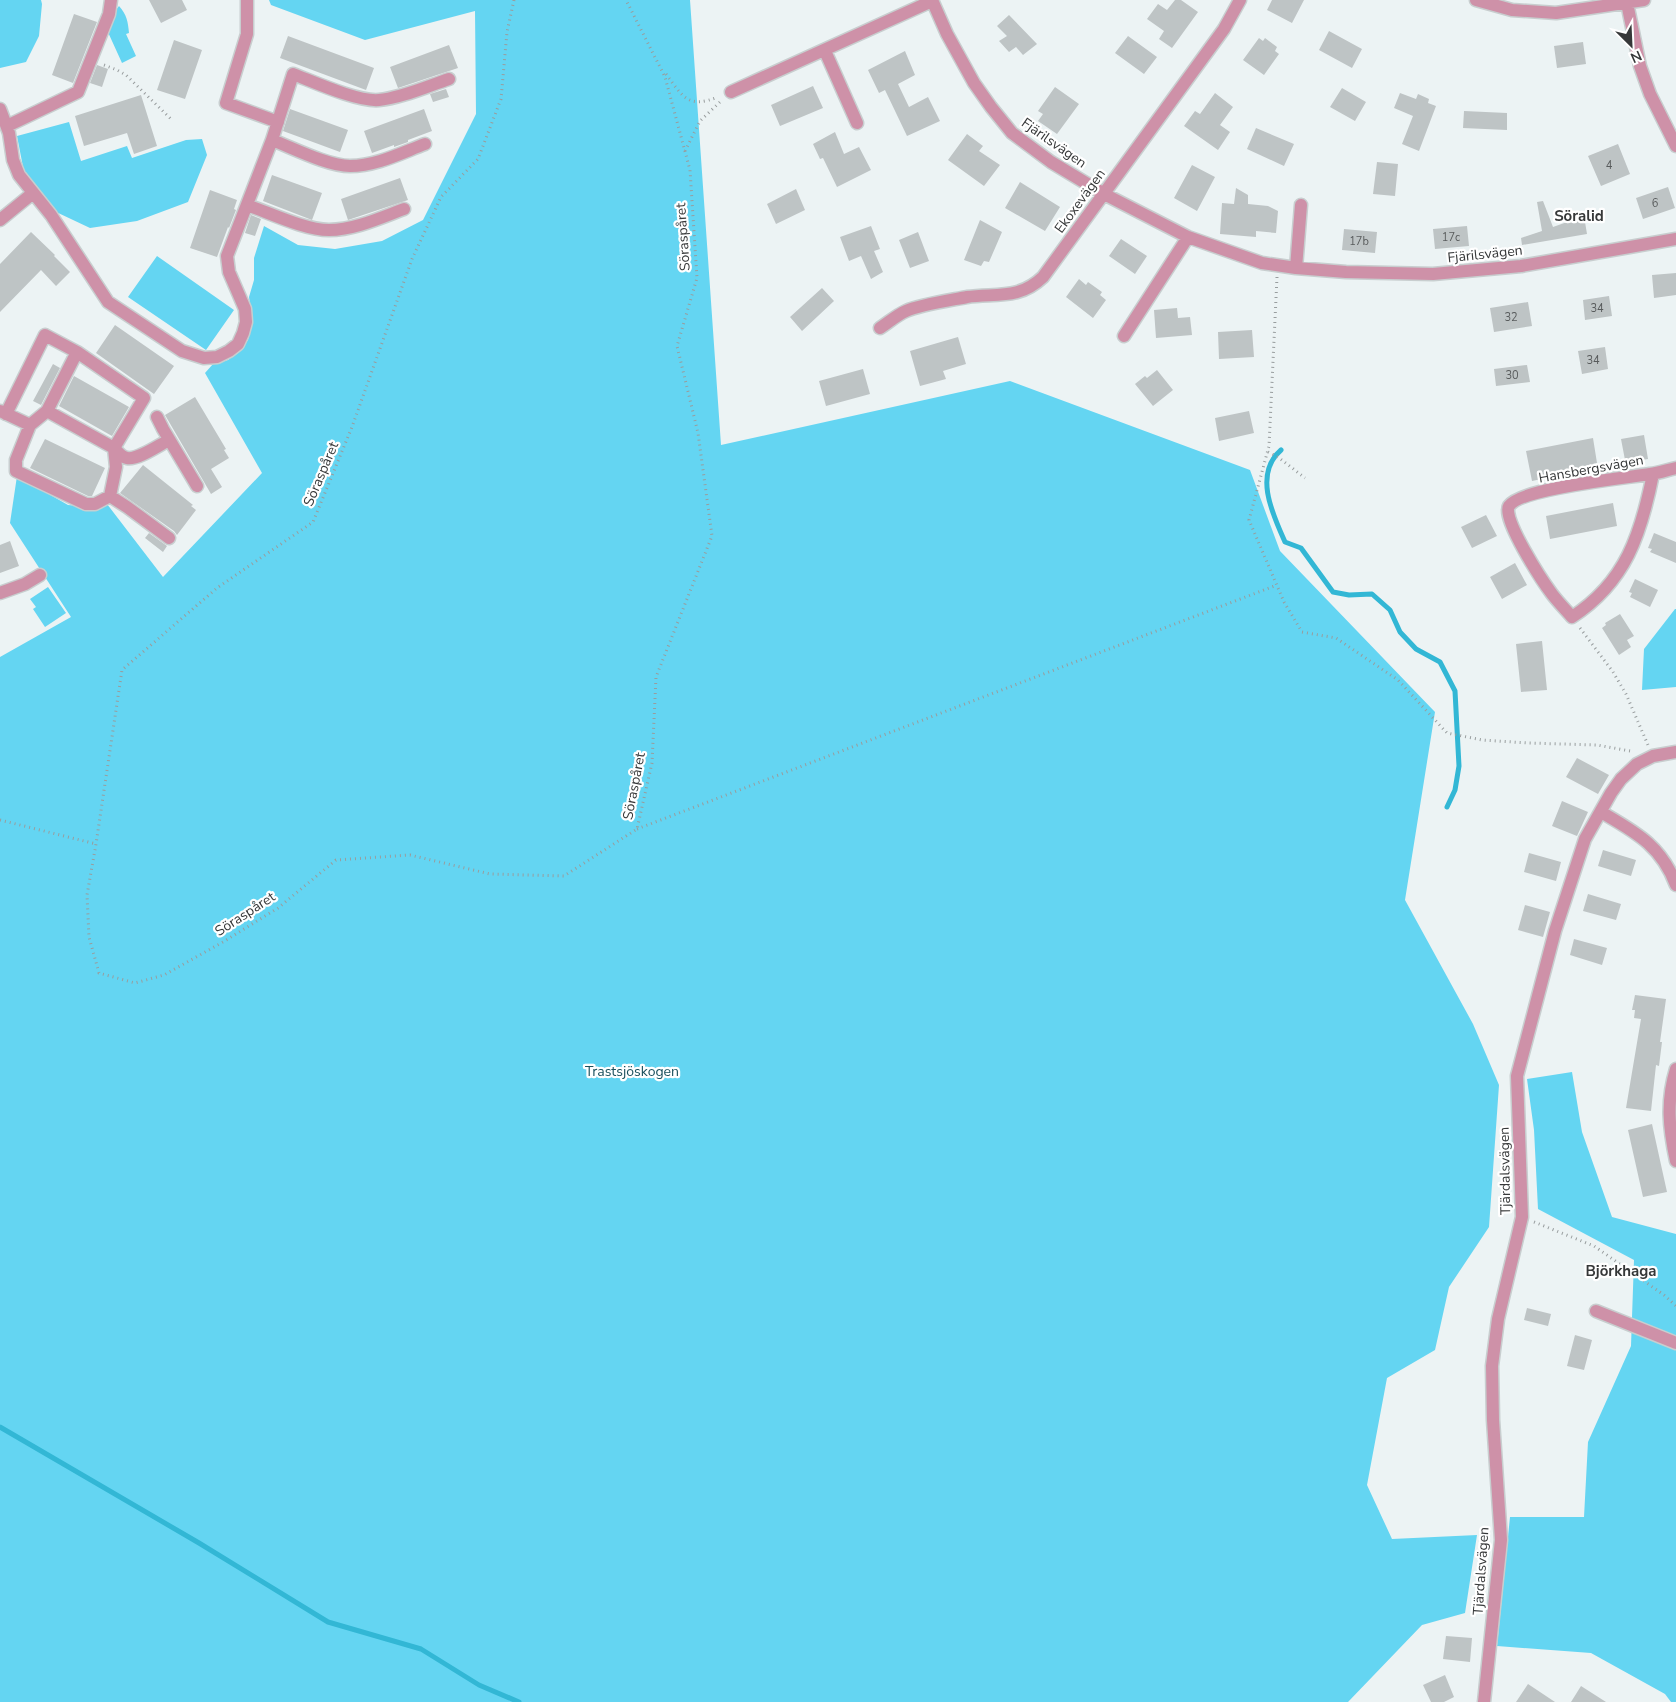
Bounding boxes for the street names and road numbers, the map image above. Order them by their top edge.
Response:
street label: Fjärilsvägen [1018,114,1090,172]
street label: Ekoxevägen [1050,165,1110,237]
street label: Söraspåret [671,202,695,272]
street label: Fjärilsvägen [1447,241,1523,267]
street label: Söraspåret [299,439,343,509]
street label: Hansbergsvägen [1537,450,1645,488]
street label: Söraspåret [618,751,650,821]
street label: Söraspåret [211,887,279,941]
street label: Tjärdalsvägen [1495,1127,1515,1215]
street label: Tjärdalsvägen [1468,1526,1494,1616]

